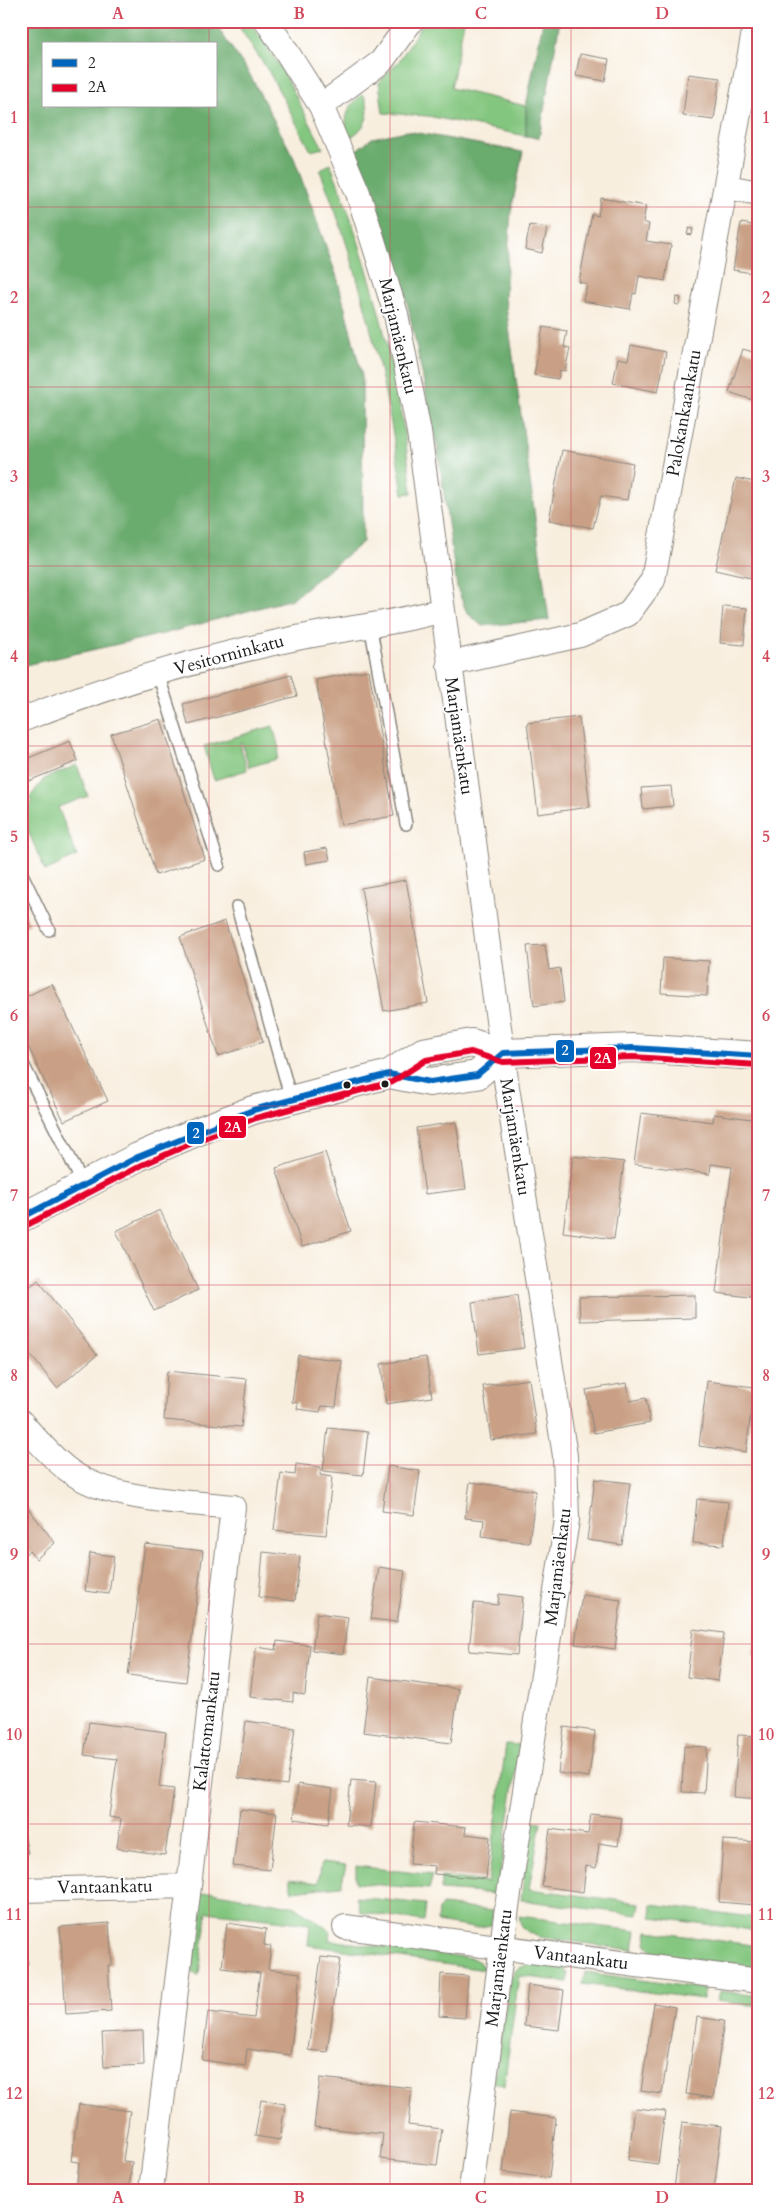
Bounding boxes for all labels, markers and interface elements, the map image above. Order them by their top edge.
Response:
text: A [112,3,124,25]
text: B [293,3,305,25]
text: C [475,3,487,25]
text: D [655,3,669,25]
legend [42,42,218,108]
text: 2 [88,53,96,73]
text: 2A [88,77,107,97]
text: 1 [10,107,18,129]
text: 1 [762,107,770,129]
street label: Marjamäenkatu [372,275,424,397]
text: 2 [10,287,18,309]
text: 2 [762,287,770,309]
street label: Palokankaankatu [661,347,708,479]
text: 3 [10,466,18,488]
text: 3 [762,466,770,488]
street label: Vesitorninkatu [171,628,287,682]
text: 4 [10,646,18,668]
text: 4 [762,646,770,668]
street label: Marjamäenkatu [438,675,480,797]
text: 5 [10,826,18,848]
text: 5 [762,826,770,848]
text: 6 [10,1005,18,1027]
text: 6 [762,1005,770,1027]
line badge: 2 [555,1039,575,1063]
text: 2 [561,1041,569,1060]
line badge: 2A [589,1046,617,1070]
text: 2A [594,1049,612,1068]
street label: Marjamäenkatu [493,1076,537,1198]
unlabelled marker [380,1079,390,1089]
unlabelled marker [342,1080,352,1090]
line badge: 2A [218,1115,247,1139]
text: 2A [224,1118,242,1137]
line badge: 2 [186,1121,205,1145]
text: 2 [192,1124,200,1143]
text: 7 [10,1185,18,1207]
text: 7 [762,1185,770,1207]
text: 8 [10,1365,18,1387]
text: 8 [762,1365,770,1387]
street label: Marjamäenkatu [538,1506,578,1627]
text: 9 [10,1544,18,1566]
text: 9 [762,1544,770,1566]
street label: Kalattomankatu [187,1669,227,1792]
text: 10 [6,1724,22,1746]
text: 10 [758,1724,774,1746]
street label: Vantaankatu [57,1874,153,1900]
text: 11 [6,1904,22,1926]
text: 11 [758,1904,774,1926]
street label: Marjamäenkatu [479,1907,519,2028]
street label: Vantaankatu [532,1940,630,1976]
text: 12 [6,2083,22,2105]
text: 12 [758,2083,774,2105]
text: A [112,2187,124,2209]
text: B [293,2187,305,2209]
text: C [475,2187,487,2209]
text: D [655,2187,669,2209]

